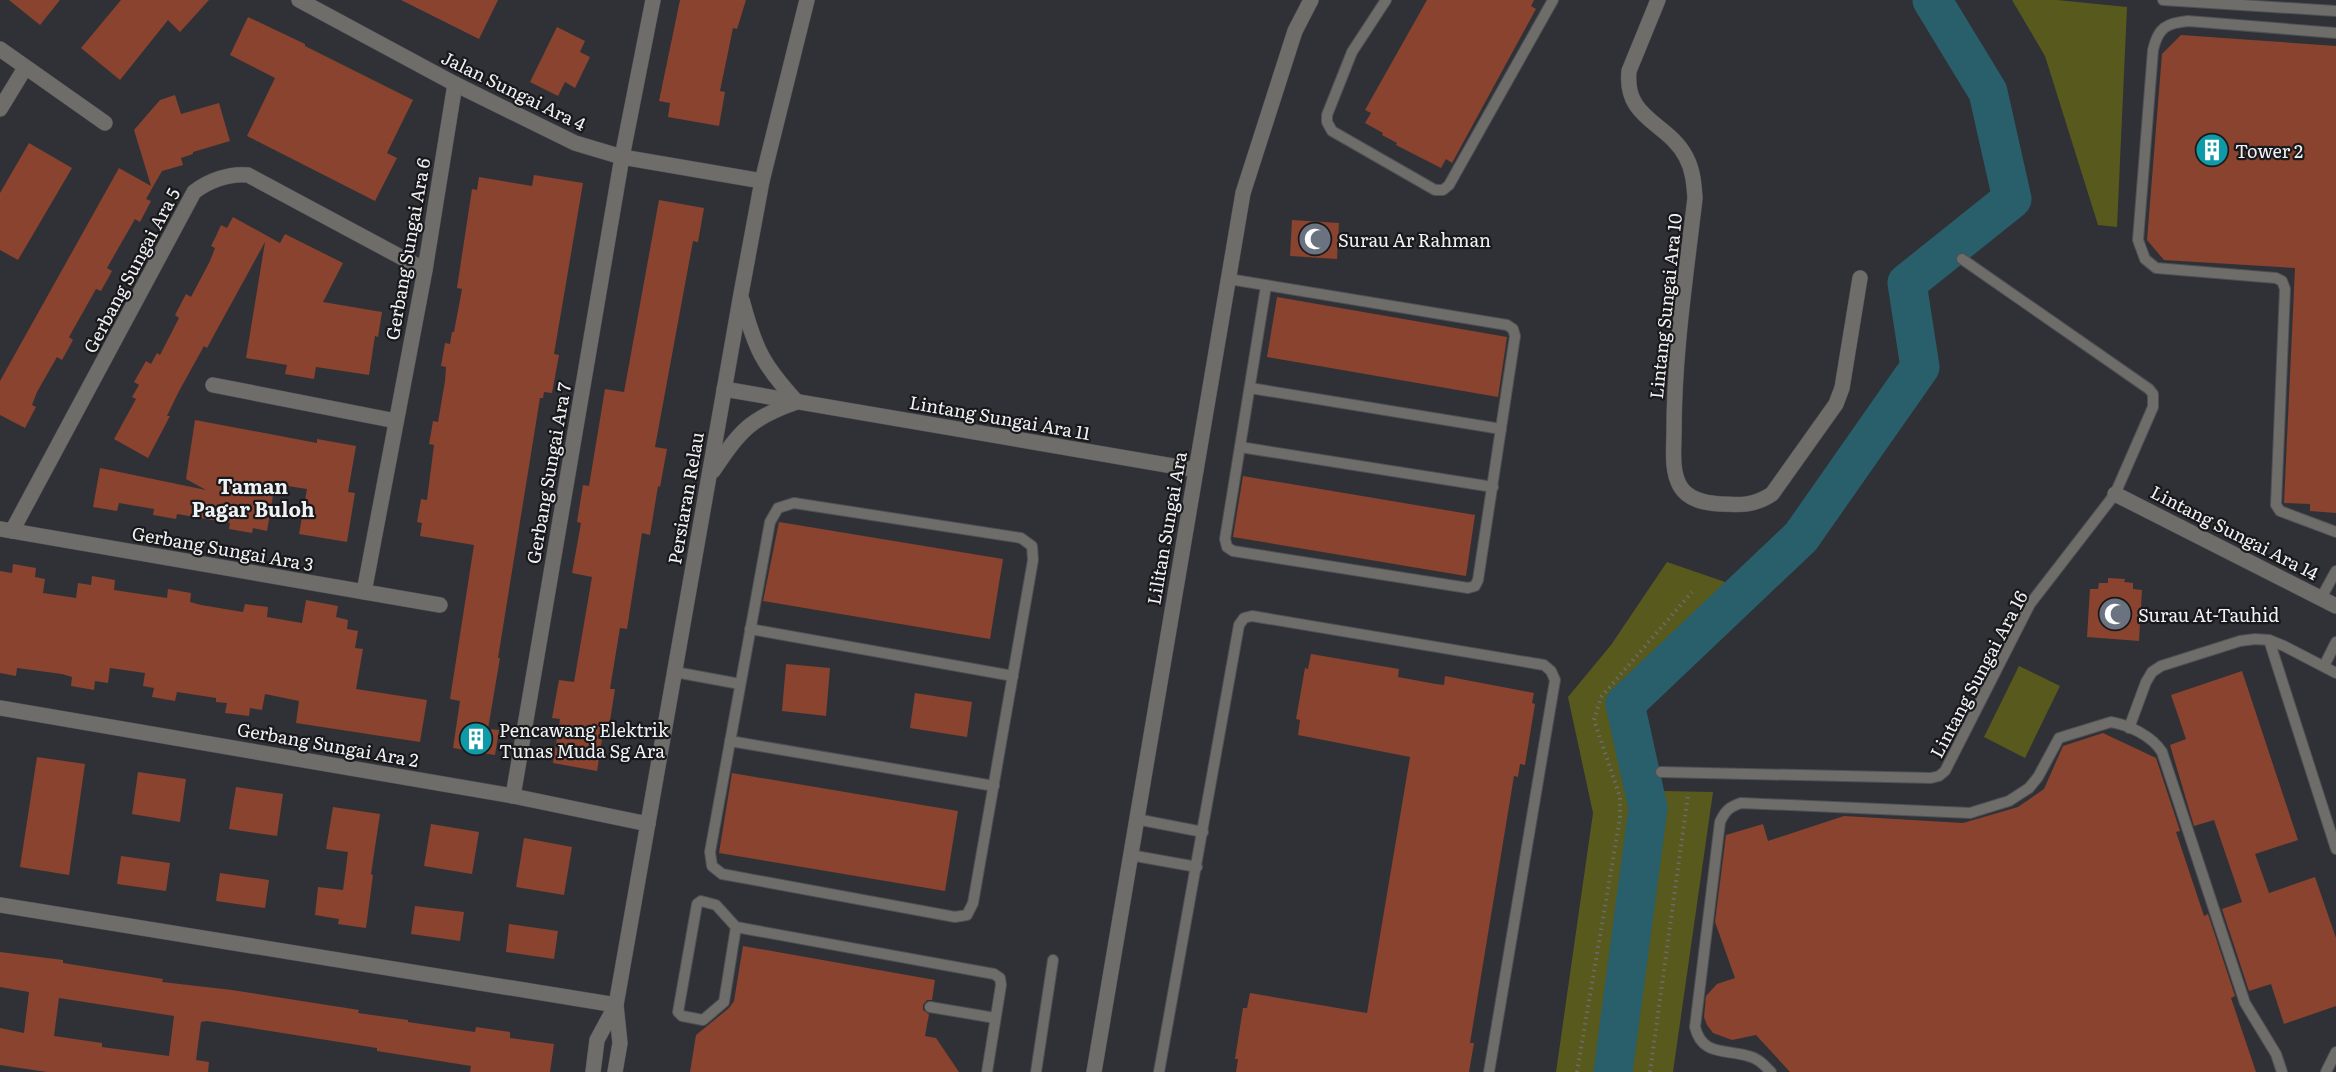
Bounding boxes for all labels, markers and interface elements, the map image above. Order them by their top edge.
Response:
street label: Jalan Sungai Ara 4 [437,43,591,137]
building icon: Tower 2 [2194,132,2230,168]
place label: Tower 2 [2235,137,2303,164]
street label: Gerbang Sungai Ara 6 [378,156,436,342]
street label: Gerbang Sungai Ara 5 [76,183,186,357]
street label: Lintang Sungai Ara 10 [1642,212,1688,400]
mosque icon: Surau Ar Rahman [1297,221,1333,257]
place label: Surau Ar Rahman [1338,226,1491,253]
street label: Gerbang Sungai Ara 7 [519,380,577,566]
street label: Lintang Sungai Ara 11 [907,388,1093,446]
street label: Persiaran Relau [660,430,710,566]
street label: Lilitan Sungai Ara [1139,449,1193,607]
district label: Taman Pagar Buloh [191,470,315,523]
street label: Lintang Sungai Ara 14 [2146,478,2324,586]
street label: Gerbang Sungai Ara 3 [130,519,316,577]
street label: Lintang Sungai Ara 16 [1922,585,2034,762]
mosque icon: Surau At-Tauhid [2097,596,2133,632]
place label: Surau At-Tauhid [2138,601,2279,628]
street label: Gerbang Sungai Ara 2 [235,715,421,773]
place label: Pencawang Elektrik Tunas Muda Sg Ara [499,716,670,764]
building icon: Pencawang Elektrik Tunas Muda Sg Ara [458,721,494,757]

